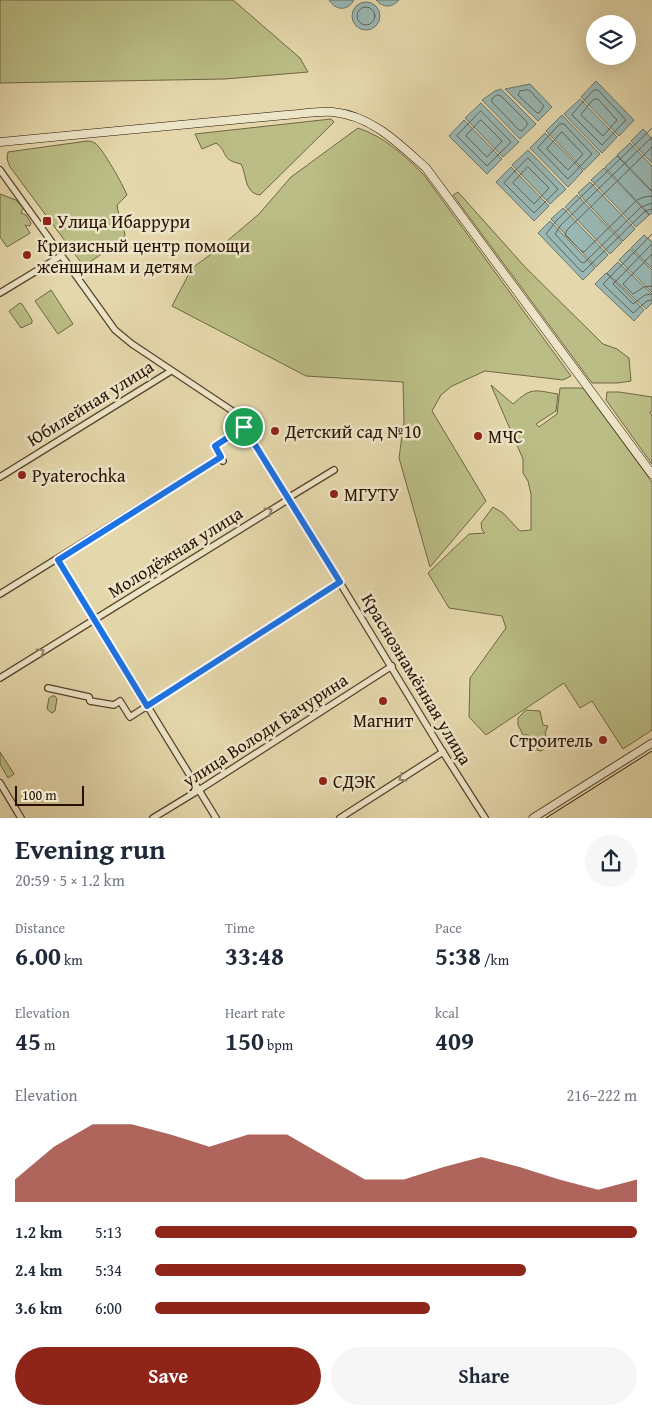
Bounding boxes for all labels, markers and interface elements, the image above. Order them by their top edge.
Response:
map controls [586,15,636,65]
button: layers [586,15,636,65]
place label: Улица Ибаррури [57,208,191,235]
marker: Улица Ибаррури [41,215,53,227]
place label: Кризисный центр помощи женщинам и детям [37,232,250,280]
marker: Кризисный центр помощи женщинам и детям [21,249,33,261]
street label: Юбилейная улица [21,353,159,453]
pin [223,406,265,448]
icon: arrive [230,413,258,441]
place label: Детский сад №10 [284,418,421,445]
place label: МЧС [488,423,523,450]
marker: Детский сад №10 [269,425,281,437]
marker: МЧС [472,430,484,442]
place label: Pyaterochka [32,462,126,489]
marker: Pyaterochka [16,469,28,481]
place label: МГУТУ [344,481,399,508]
marker: МГУТУ [328,488,340,500]
street label: Молодёжная улица [102,499,248,604]
one-way arrow [263,508,272,517]
street label: Краснознамённая улица [355,588,479,770]
one-way arrow [36,649,45,658]
street label: улица Володи Бачурина [176,666,353,794]
marker: Магнит [377,695,389,707]
place label: Магнит [353,707,413,734]
place label: Строитель [509,727,593,754]
marker: Строитель [597,734,609,746]
place label: СДЭК [333,768,376,795]
one-way arrow [398,772,407,782]
marker: СДЭК [317,775,329,787]
scale bar [15,782,84,806]
text: 100 m [22,785,57,805]
text: Evening run [15,828,166,869]
button: share [585,835,637,887]
text: 20:59 · 5 × 1.2 km [15,868,125,892]
text: Distance [15,918,65,938]
text: Time [225,918,255,938]
text: Pace [435,918,462,938]
text: 6.00 [15,938,61,974]
text: 33:48 [225,938,284,974]
text: 5:38 [435,938,481,974]
text: km [61,950,83,970]
text: /km [481,950,509,970]
text: Elevation [15,1003,70,1023]
text: Heart rate [225,1003,285,1023]
text: kcal [435,1003,459,1023]
text: 45 [15,1023,41,1059]
text: 150 [225,1023,264,1059]
text: 409 [435,1023,474,1059]
text: m [41,1035,55,1055]
text: bpm [264,1035,293,1055]
text: Elevation [15,1083,78,1107]
text: 216–222 m [567,1083,637,1107]
text: 1.2 km [15,1220,62,1244]
text: 5:13 [95,1220,122,1244]
text: 2.4 km [15,1258,62,1282]
text: 5:34 [95,1258,122,1282]
text: 3.6 km [15,1296,62,1320]
text: 6:00 [95,1296,122,1320]
button: Save [15,1347,321,1405]
button: Share [331,1347,637,1405]

